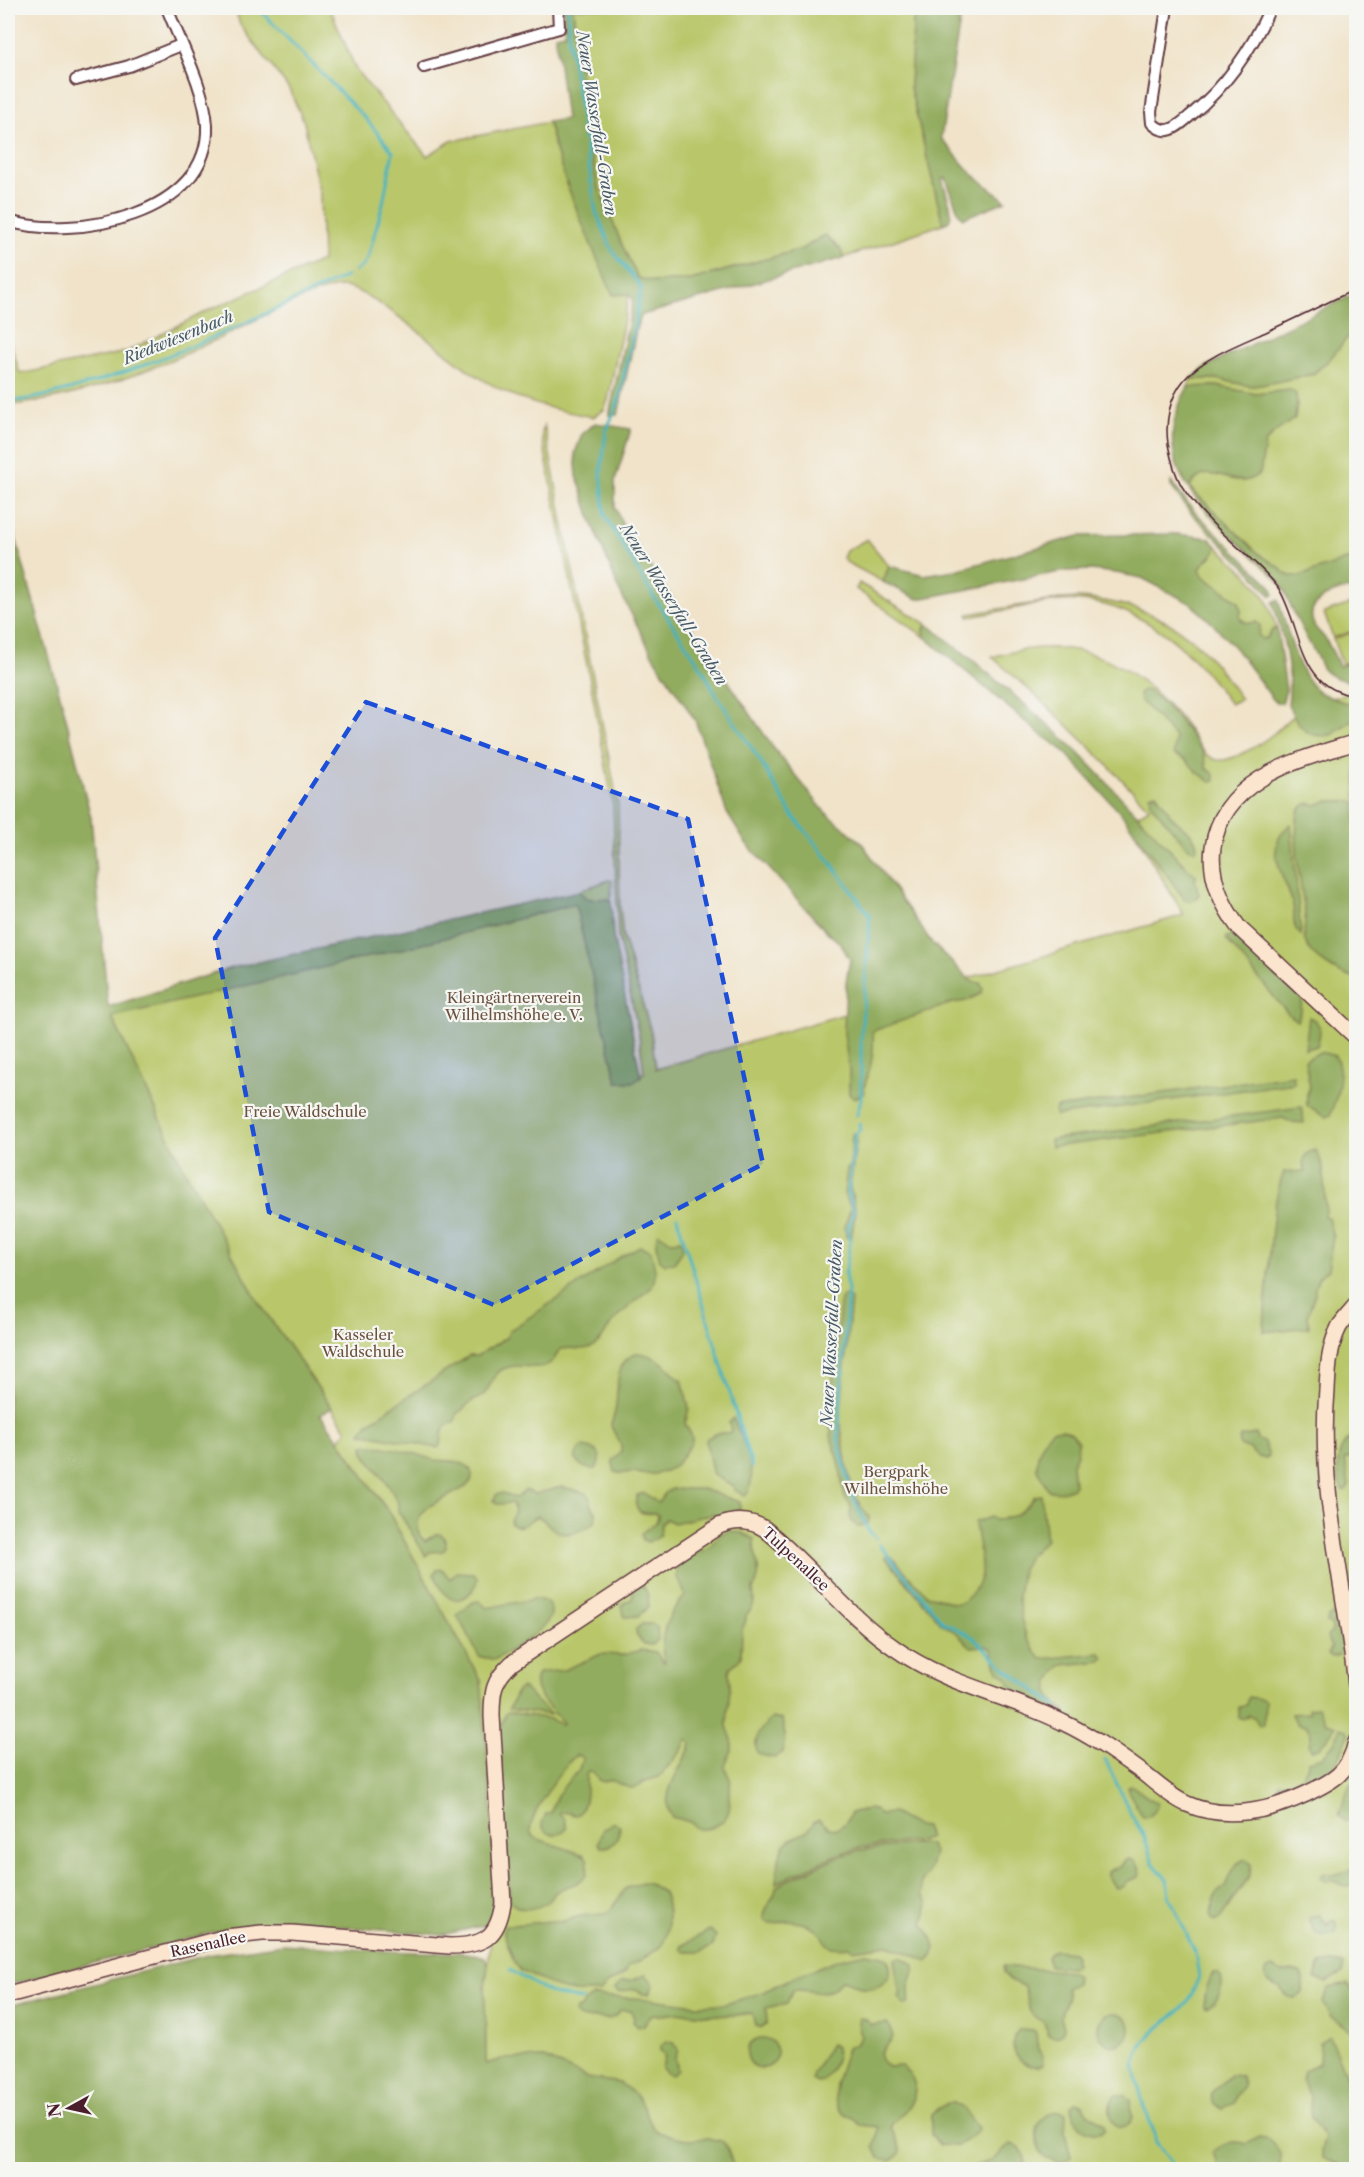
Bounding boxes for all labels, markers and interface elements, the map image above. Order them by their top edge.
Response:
water label: Neuer Wasserfall-Graben [572,27,622,217]
water label: Riedwiesenbach [118,306,236,369]
water label: Neuer Wasserfall-Graben [615,518,732,689]
park label: Kleingärtnerverein Wilhelmshöhe e. V. [444,988,583,1024]
park label: Freie Waldschule [243,1102,367,1121]
water label: Neuer Wasserfall-Graben [816,1239,846,1429]
park label: Kasseler Waldschule [321,1325,404,1361]
park label: Bergpark Wilhelmshöhe [843,1462,948,1498]
street label: Tulpenallee [758,1523,834,1595]
street label: Rasenallee [168,1927,248,1961]
north arrow [39,2078,99,2138]
text: N [43,2102,65,2118]

